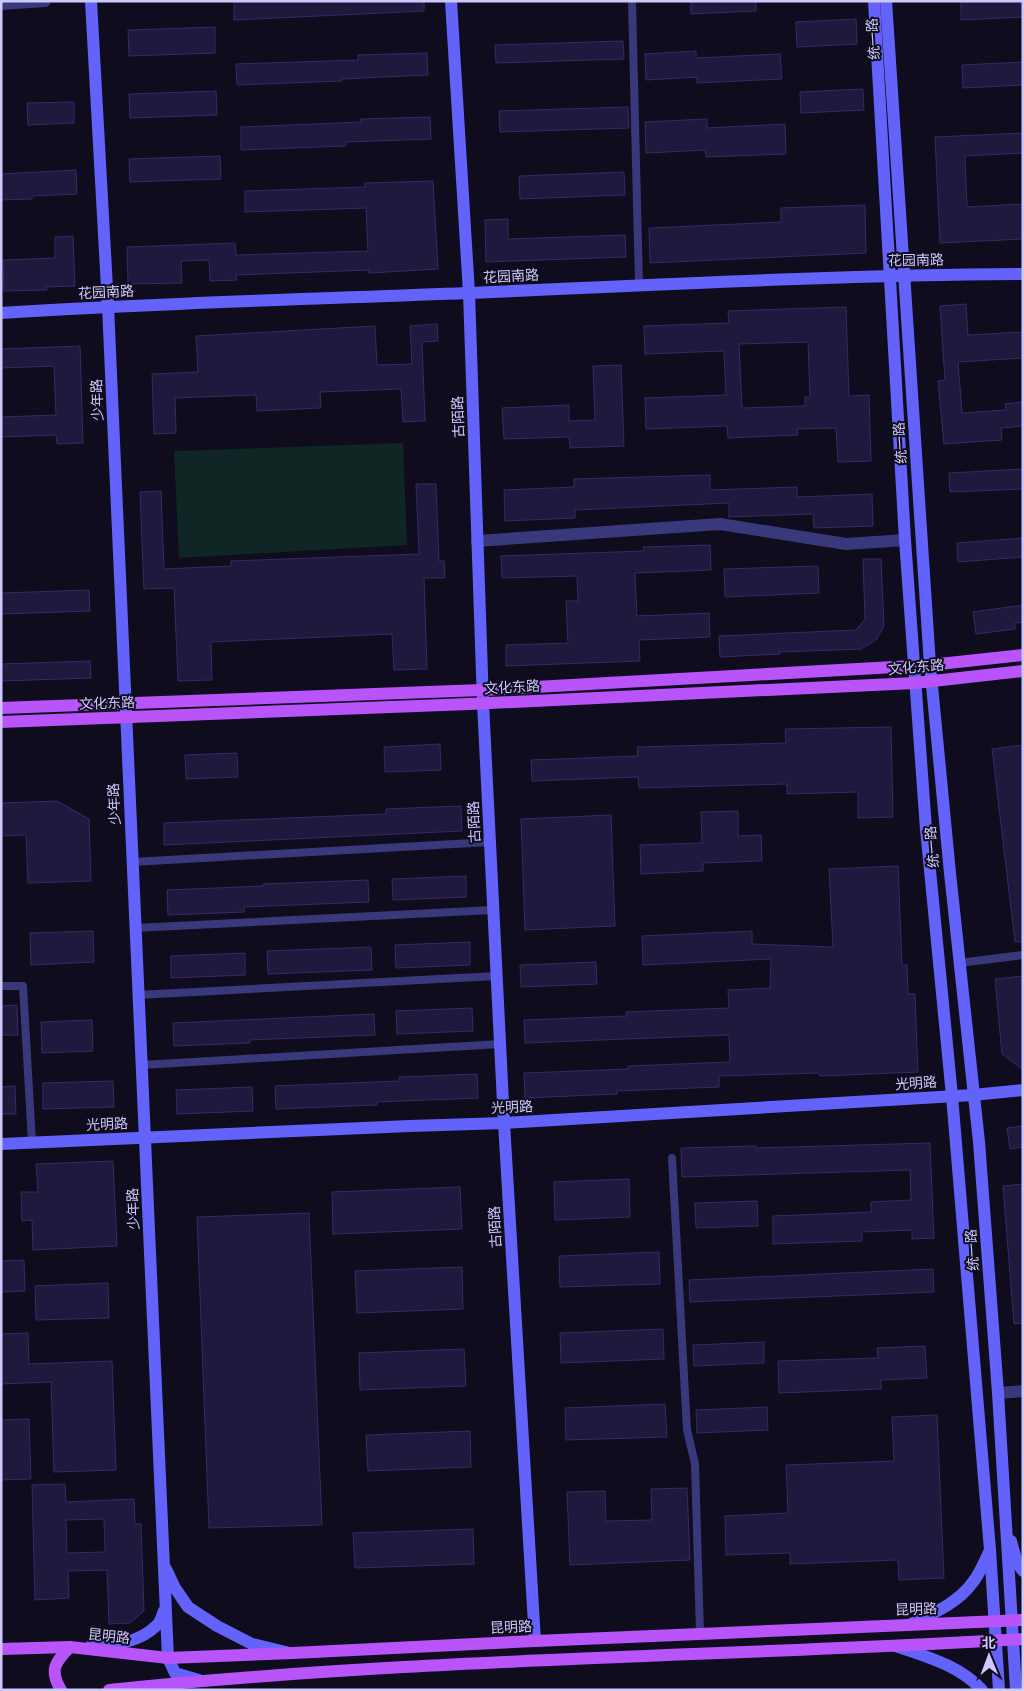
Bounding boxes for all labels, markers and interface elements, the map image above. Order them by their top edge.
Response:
street label: 统一路 [864,17,883,61]
street label: 花园南路 [888,252,944,269]
street label: 花园南路 [483,267,539,286]
street label: 花园南路 [78,283,134,302]
street label: 少年路 [88,379,107,421]
street label: 古陌路 [449,396,468,438]
street label: 统一路 [891,421,910,465]
street label: 文化东路 [887,657,945,678]
street label: 文化东路 [484,678,540,697]
street label: 文化东路 [79,694,135,713]
street label: 少年路 [105,783,124,825]
street label: 古陌路 [465,801,484,843]
street label: 统一路 [922,825,943,869]
street label: 光明路 [894,1074,938,1093]
street label: 光明路 [491,1098,533,1117]
street label: 光明路 [86,1115,128,1134]
street label: 少年路 [124,1188,143,1230]
street label: 古陌路 [486,1206,505,1248]
street label: 统一路 [963,1228,982,1272]
street label: 昆明路 [895,1600,937,1619]
street label: 昆明路 [490,1618,532,1637]
street label: 昆明路 [87,1626,131,1647]
north arrow [964,1631,1014,1681]
text: 北 [982,1635,996,1652]

